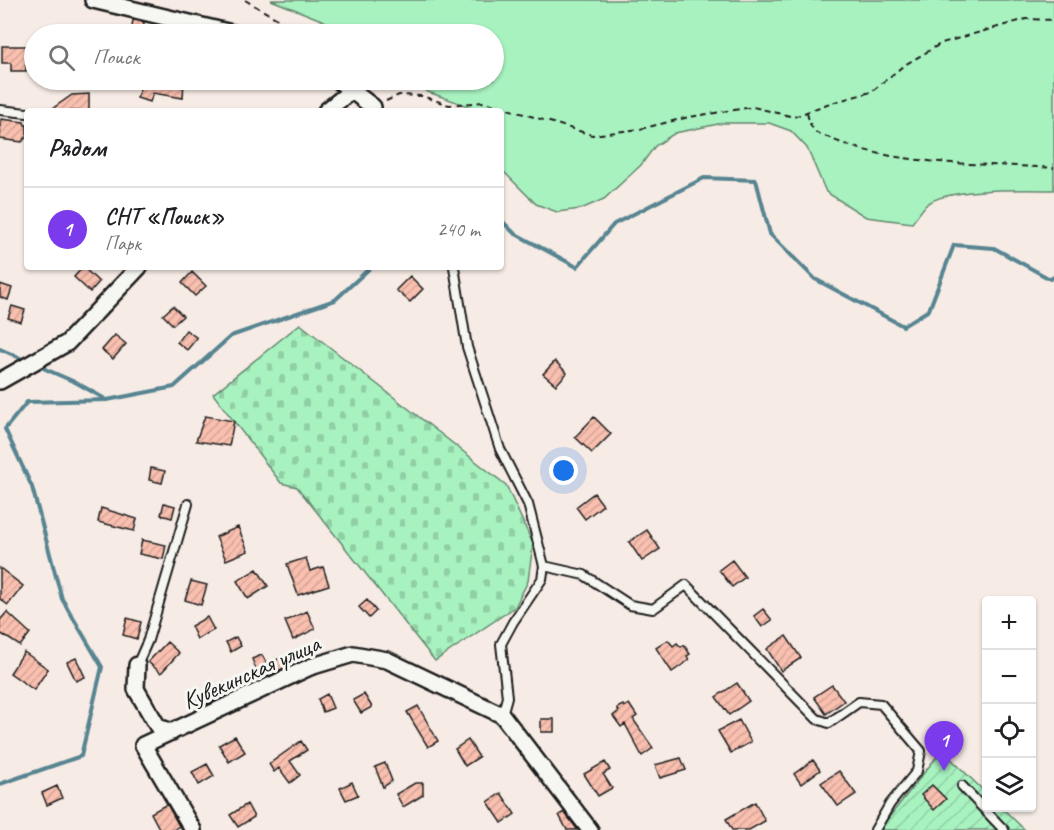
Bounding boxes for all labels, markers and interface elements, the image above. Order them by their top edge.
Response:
search box [24,24,504,90]
icon: search [45,41,78,74]
text: Поиск [93,43,139,71]
text: Рядом [48,131,106,164]
text: СНТ «Поиск» [105,203,224,231]
text: 1 [63,217,72,242]
text: 240 m [437,217,480,242]
text: Парк [105,231,141,256]
your location [549,456,578,485]
map controls [982,596,1036,812]
button: + [982,596,1036,650]
street label: Кувекинская улица [178,628,326,716]
button: − [982,650,1036,704]
button: locate [982,704,1036,758]
pin: 1 [924,722,964,771]
button: layers [982,758,1036,812]

